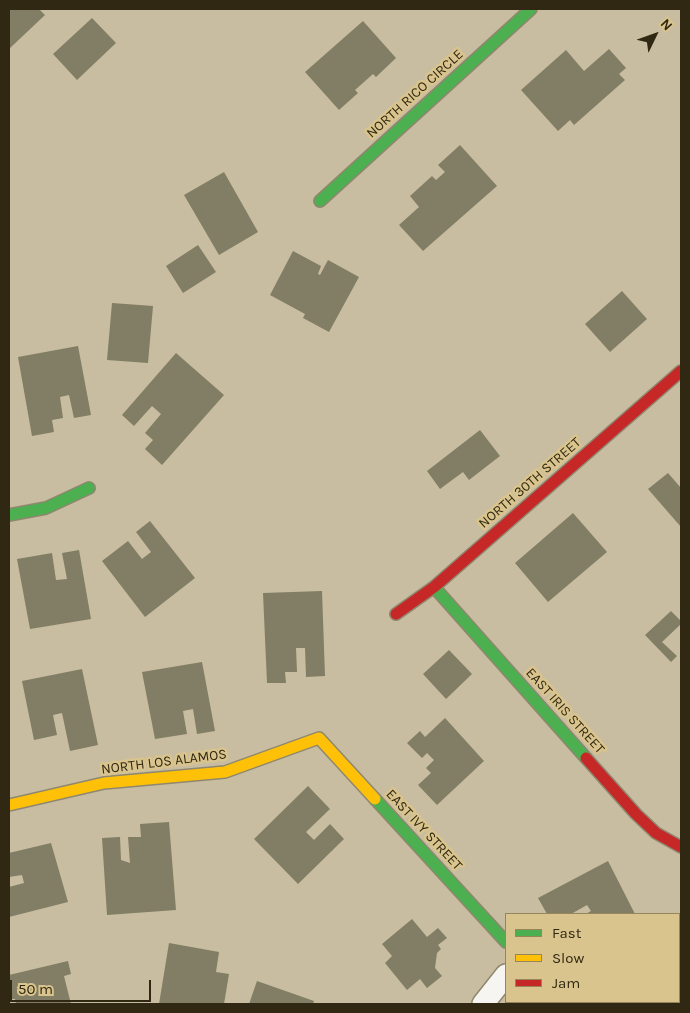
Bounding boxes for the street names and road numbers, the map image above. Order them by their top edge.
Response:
street label: NORTH RICO CIRCLE [363,46,467,142]
street label: NORTH 30TH STREET [475,434,585,532]
street label: EAST IRIS STREET [522,665,608,757]
street label: NORTH LOS ALAMOS [100,746,228,778]
street label: EAST IVY STREET [382,786,466,874]

